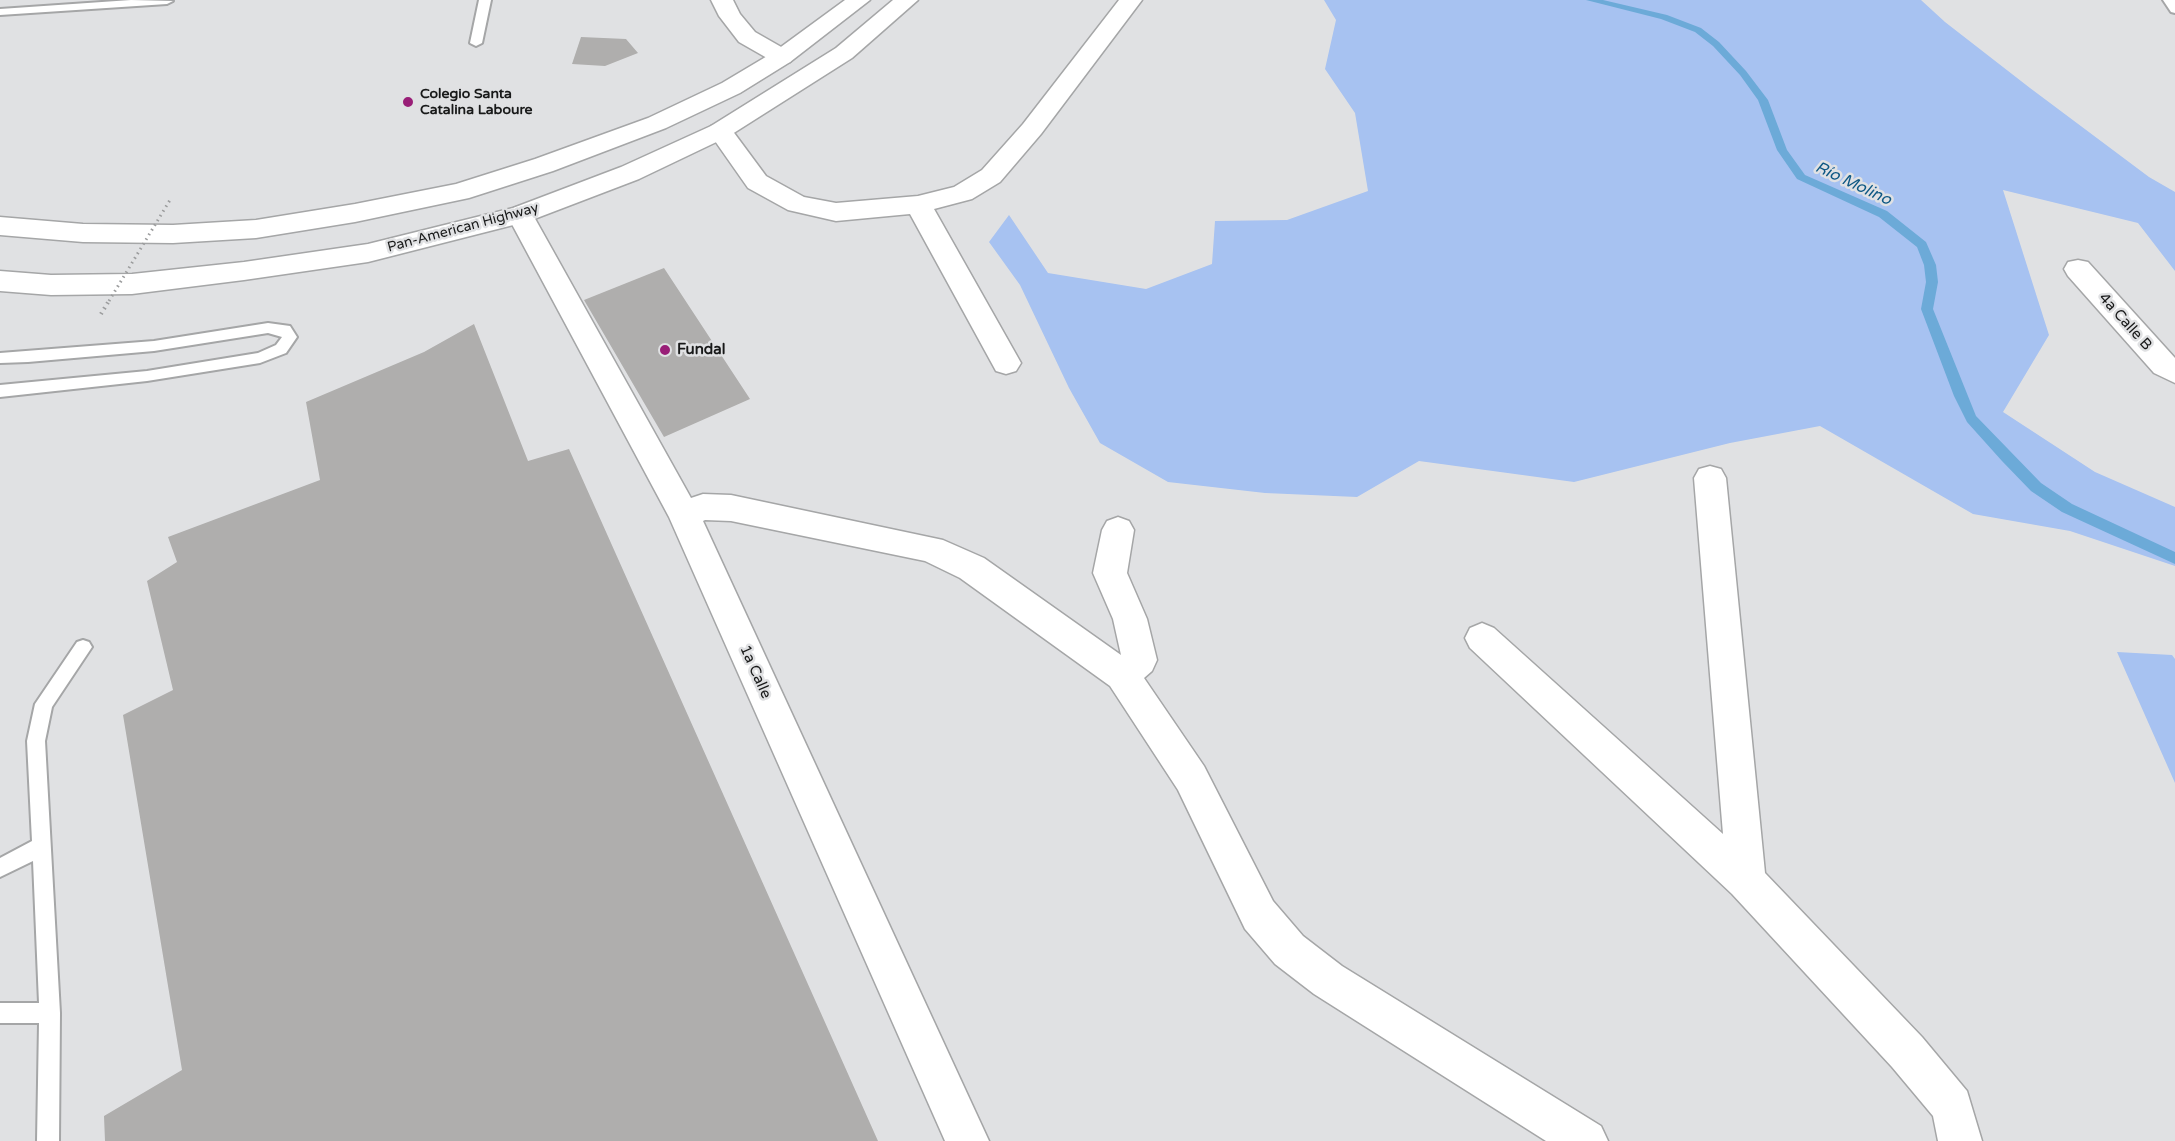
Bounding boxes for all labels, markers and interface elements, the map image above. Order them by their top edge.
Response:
place label: Colegio Santa Catalina Laboure [420,86,533,118]
marker: Colegio Santa Catalina Laboure [401,95,415,109]
water label: Río Molino [1812,158,1894,210]
street label: Pan-American Highway [386,200,540,256]
street label: 4a Calle B [2095,290,2155,354]
place label: Fundal [677,341,725,359]
marker: Fundal [658,343,672,357]
street label: 1a Calle [735,643,775,701]

